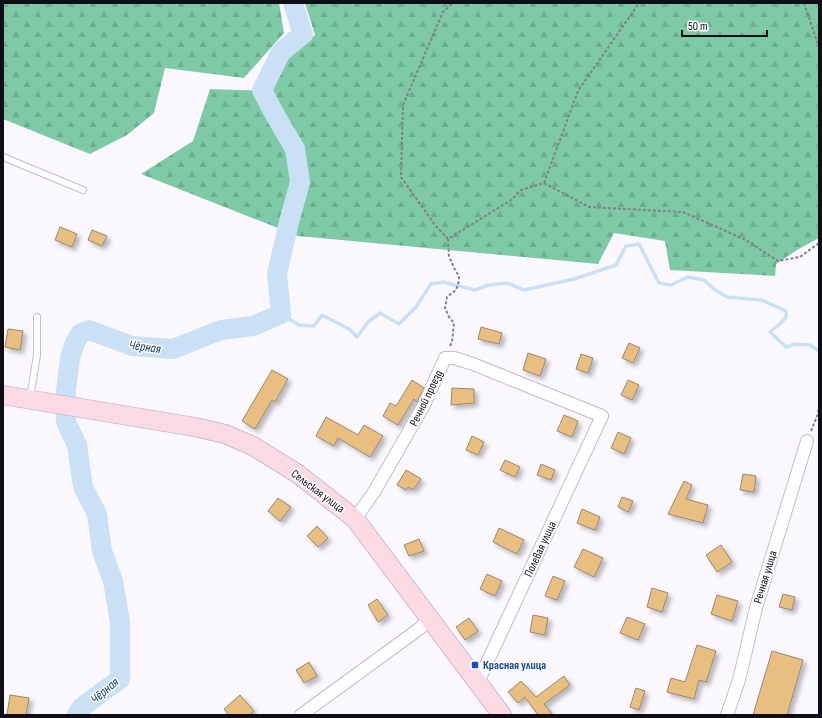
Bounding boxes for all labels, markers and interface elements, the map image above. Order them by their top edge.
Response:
scale bar [682,12,767,38]
text: 50 m [688,19,708,34]
water label: Чёрная [128,337,162,357]
street label: Речной проезд [406,368,447,429]
street label: Сельская улица [288,466,348,517]
street label: Полевая улица [521,519,560,579]
street label: Речная улица [750,549,781,605]
place label: Красная улица [483,658,546,673]
marker: Красная улица [470,660,480,670]
water label: Чёрная [87,674,122,707]

